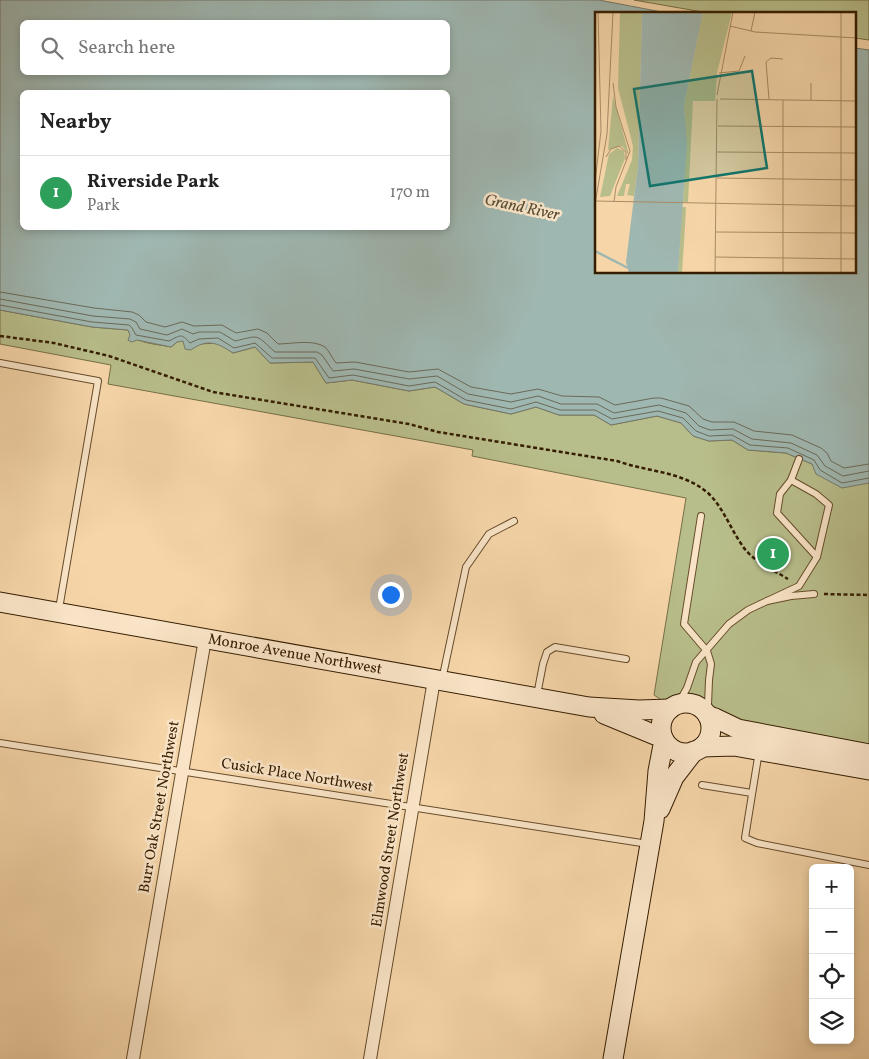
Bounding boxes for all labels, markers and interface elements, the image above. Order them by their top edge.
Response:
inset map [595,12,856,274]
search box [20,20,450,75]
icon: search [38,34,66,62]
text: Search here [78,35,175,61]
text: Nearby [40,108,111,137]
text: Riverside Park [87,169,219,195]
text: 1 [53,182,59,204]
text: 170 m [390,182,430,204]
water label: Grand River [482,189,563,227]
text: Park [87,195,120,217]
pin: 1 [757,535,789,573]
your location [378,582,404,608]
street label: Monroe Avenue Northwest [206,629,384,681]
street label: Burr Oak Street Northwest [135,719,185,895]
street label: Elmwood Street Northwest [367,751,415,929]
street label: Cusick Place Northwest [220,754,374,798]
map controls [809,864,854,1044]
button: + [809,864,854,909]
button: − [809,909,854,954]
button: locate [809,954,854,999]
button: layers [809,999,854,1044]

